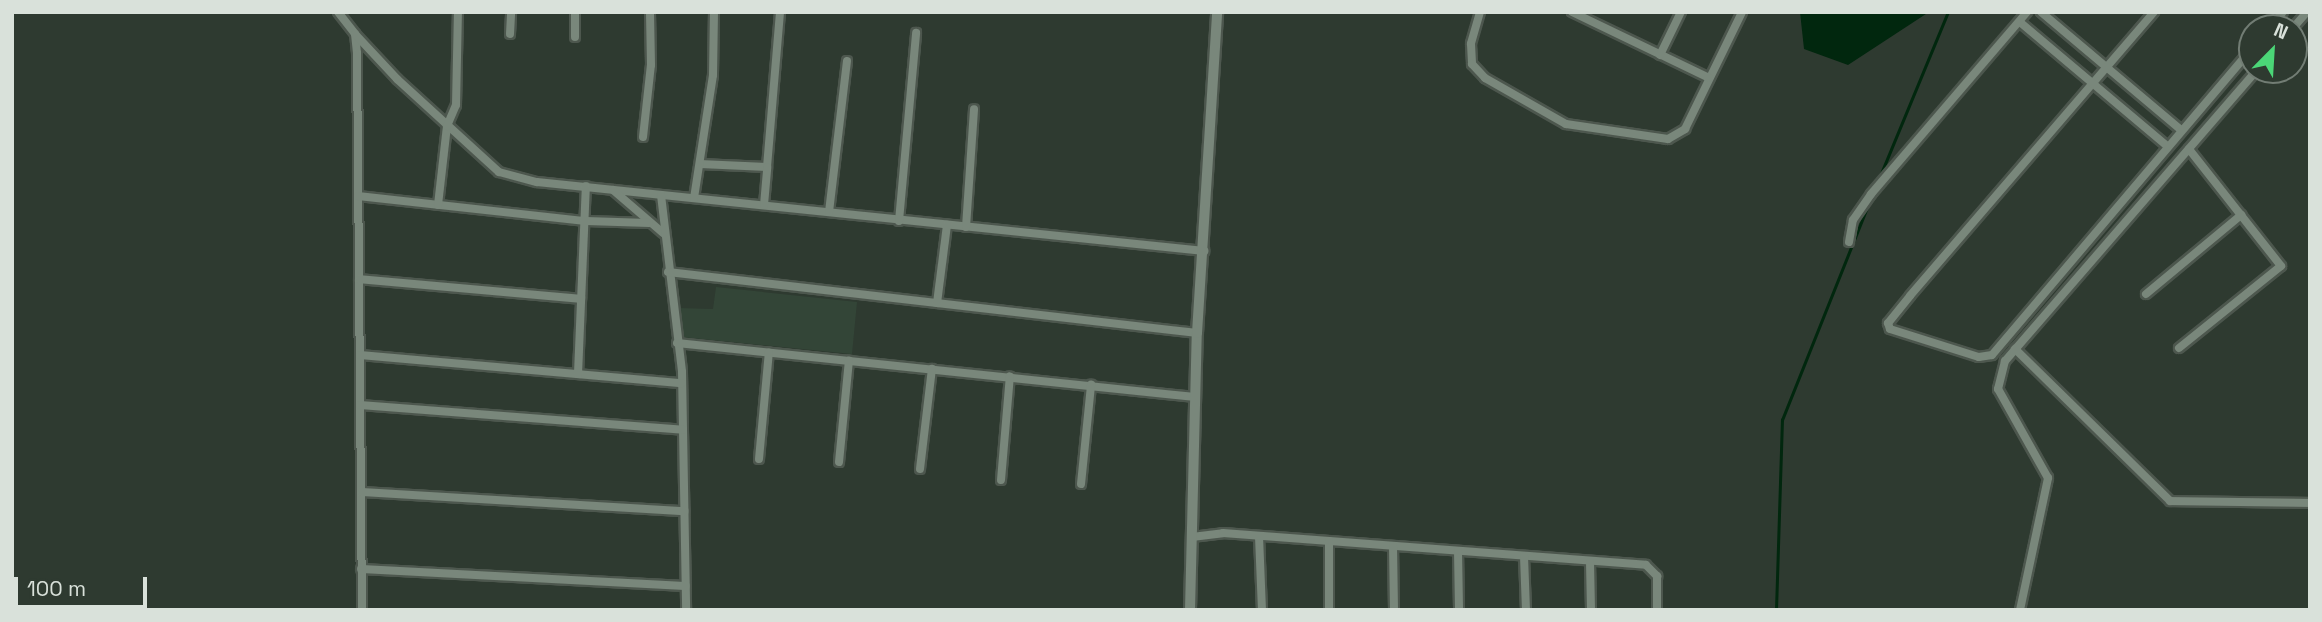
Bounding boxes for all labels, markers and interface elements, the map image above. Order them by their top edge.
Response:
north arrow [2238,14,2308,84]
text: N [2270,17,2292,45]
scale bar [18,562,150,606]
text: 100 m [27,575,86,602]

